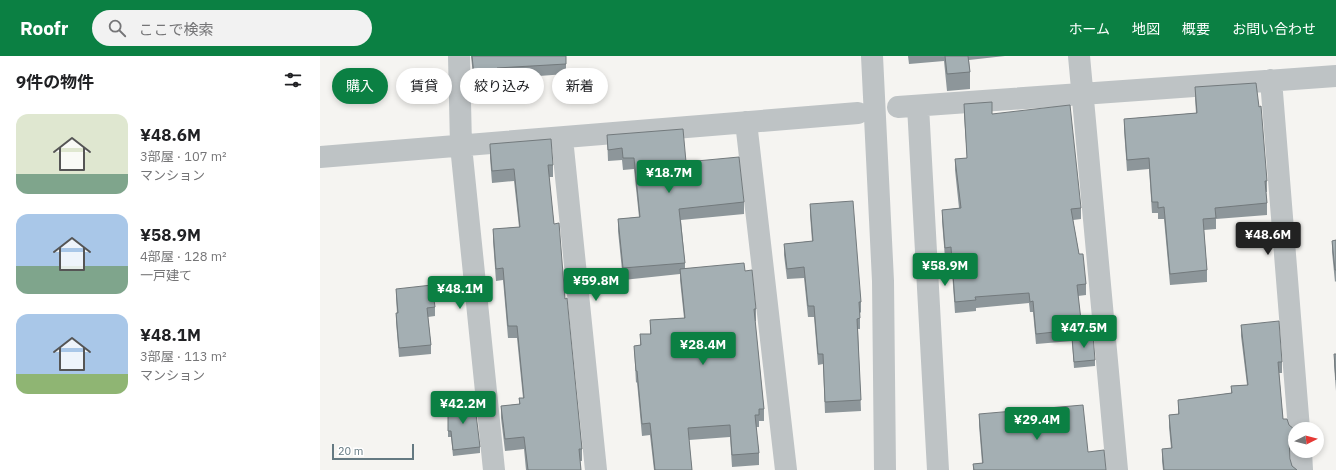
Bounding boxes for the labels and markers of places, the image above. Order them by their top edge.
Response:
pin: ¥18.7M [636,160,702,194]
pin: ¥48.6M [1235,222,1301,256]
pin: ¥58.9M [912,253,978,287]
pin: ¥59.8M [563,268,629,302]
pin: ¥48.1M [427,276,493,310]
pin: ¥47.5M [1051,315,1117,349]
pin: ¥28.4M [670,332,736,366]
pin: ¥42.2M [430,391,496,425]
pin: ¥29.4M [1004,407,1070,441]

